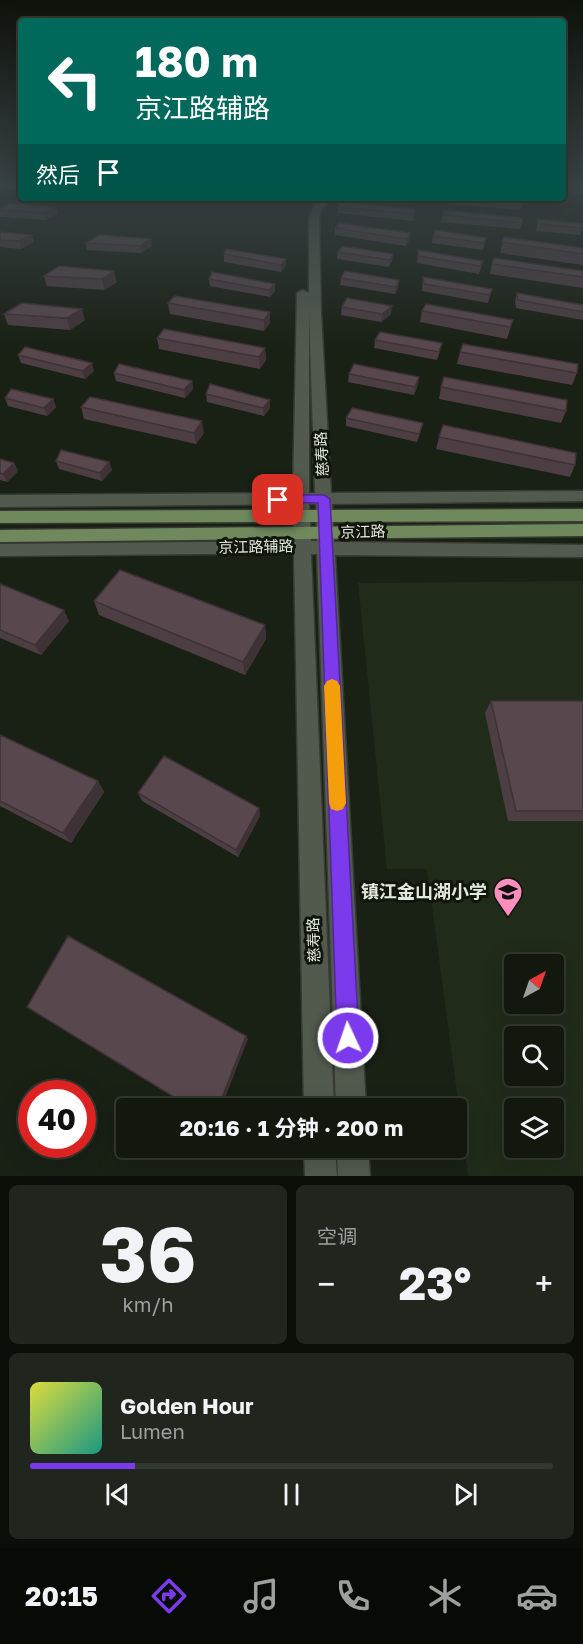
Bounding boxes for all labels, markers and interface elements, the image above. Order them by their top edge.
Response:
text: 180 m [135,36,258,86]
icon: left [36,42,114,120]
text: 京江路辅路 [135,92,270,124]
icon: arrive [92,156,125,189]
text: 然后 [36,161,80,188]
street label: 慈寿路 [311,431,331,477]
pin [252,474,303,525]
icon: arrive [261,483,294,516]
street label: 京江路 [340,522,386,540]
street label: 京江路辅路 [218,536,294,556]
school or university icon: 镇江金山湖小学 [492,876,524,918]
place label: 镇江金山湖小学 [361,880,487,902]
street label: 慈寿路 [303,917,323,963]
north arrow [504,954,564,1014]
map controls [504,954,564,1158]
position arrow [316,1006,380,1070]
button: search [504,1026,564,1086]
speed limit sign: 40 [18,1080,96,1158]
button: layers [504,1098,564,1158]
text: 20:16 · 1 分钟 · 200 m [180,1114,403,1141]
text: 36 [99,1206,197,1299]
text: 空调 [317,1224,357,1248]
text: 23° [399,1256,471,1310]
text: − [317,1264,335,1303]
text: + [535,1264,553,1303]
text: km/h [123,1292,173,1316]
text: Golden Hour [120,1392,254,1419]
text: Lumen [120,1419,185,1443]
icon: previous [101,1478,134,1511]
icon: pause [275,1478,308,1511]
icon: next [449,1478,482,1511]
icon: directions [148,1575,190,1617]
icon: music [240,1575,282,1617]
icon: phone [332,1575,374,1617]
icon: climate [424,1575,466,1617]
icon: car [516,1575,558,1617]
text: 20:15 [25,1580,98,1612]

